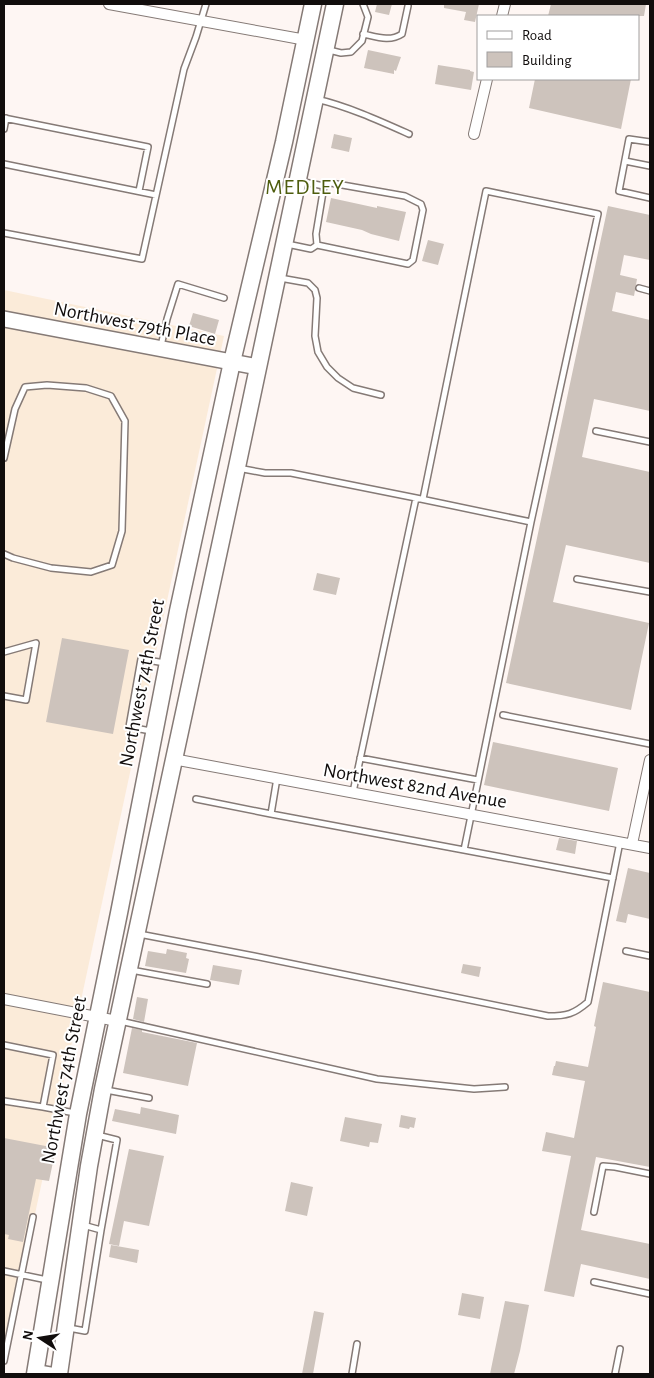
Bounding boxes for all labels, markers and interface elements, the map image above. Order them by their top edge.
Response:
legend [477,15,639,80]
text: Road [522,28,552,43]
text: Building [522,53,572,68]
district label: MEDLEY [265,176,345,198]
street label: Northwest 79th Place [52,298,218,350]
street label: Northwest 74th Street [116,597,168,769]
street label: Northwest 82nd Avenue [322,760,508,812]
street label: Northwest 74th Street [38,994,90,1166]
north arrow [15,1313,65,1363]
text: N [20,1329,36,1342]

